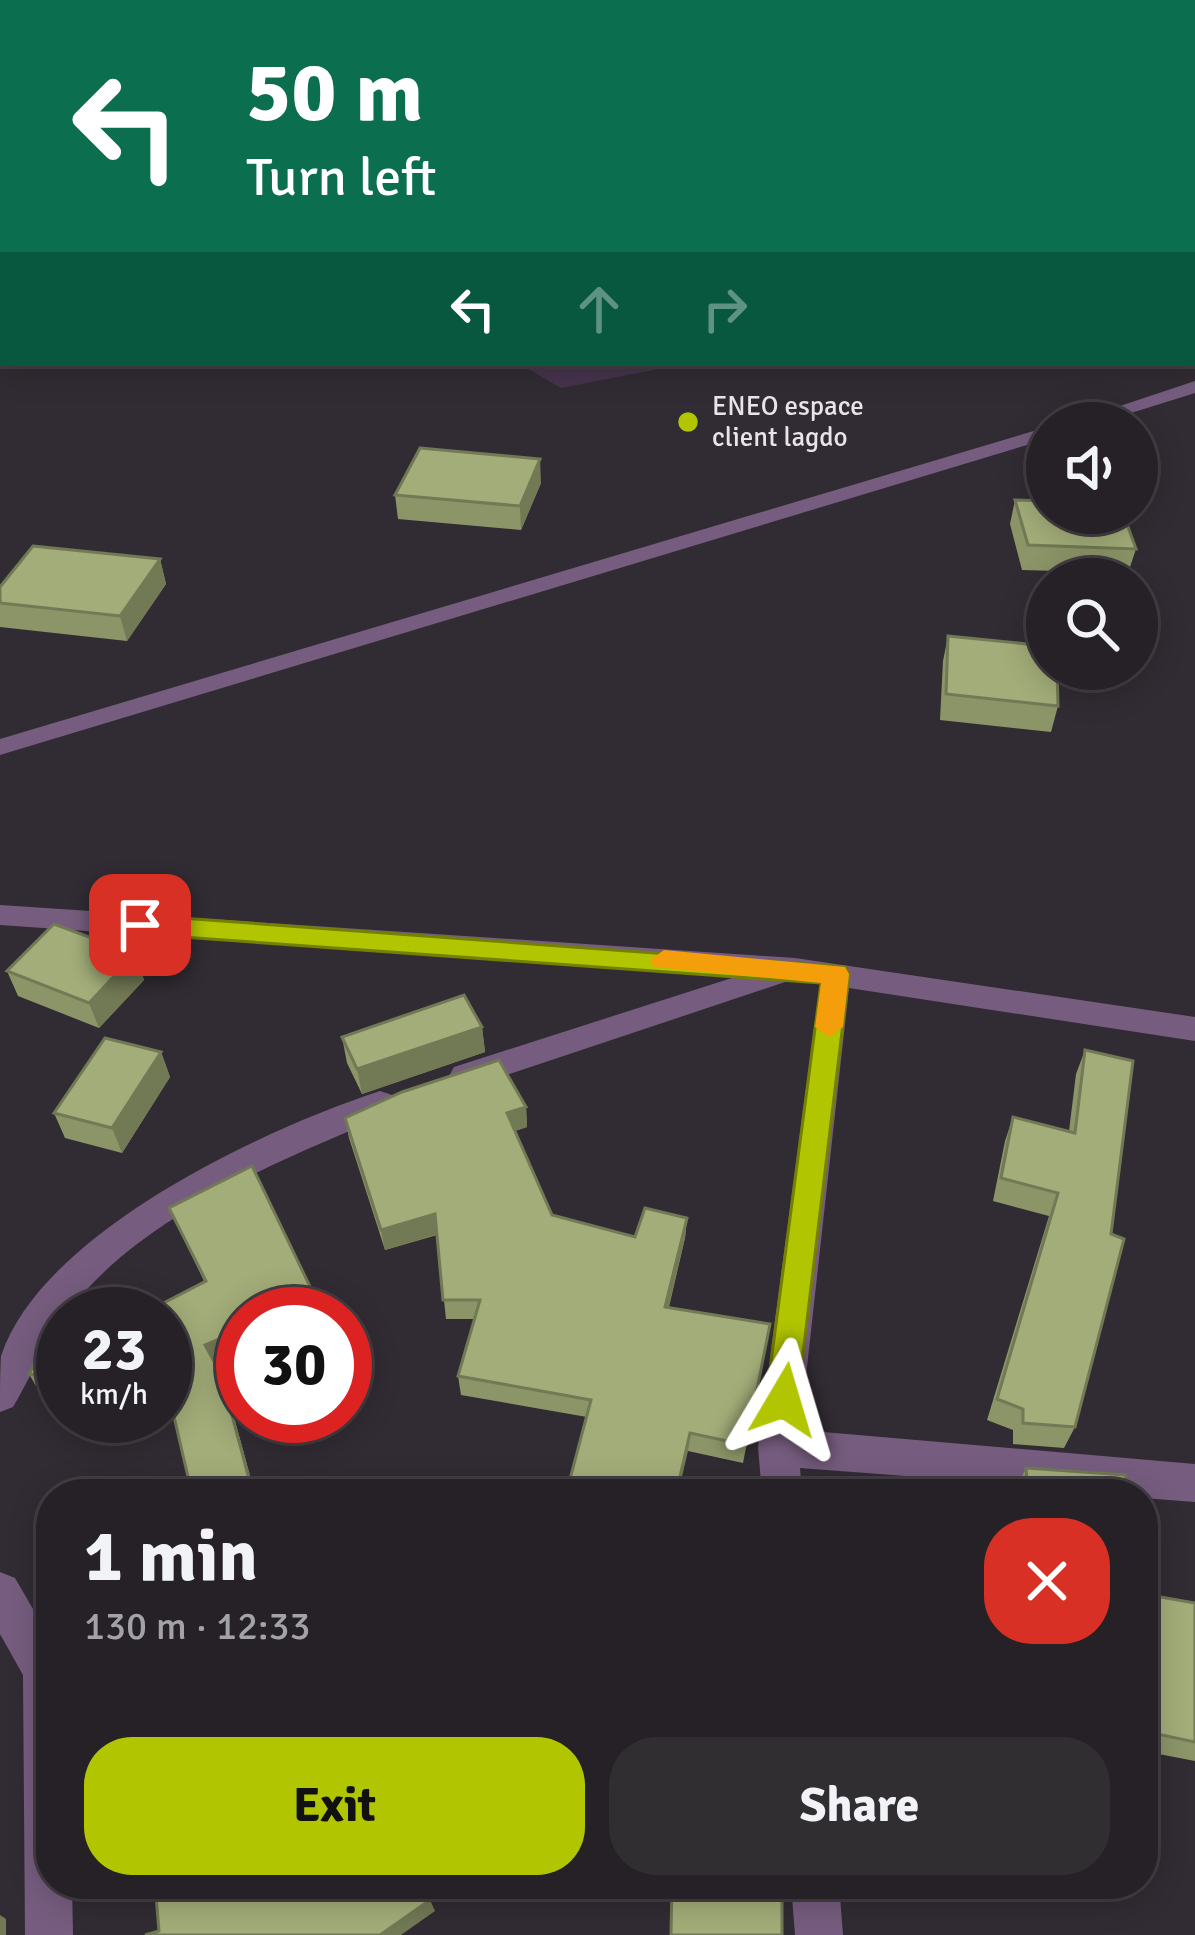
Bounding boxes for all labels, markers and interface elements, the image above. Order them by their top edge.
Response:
text: 50 m [246,41,423,145]
icon: left [48,48,204,204]
text: Turn left [246,144,436,211]
icon: left [440,276,506,342]
icon: ahead [566,276,632,342]
icon: right [692,276,758,342]
place label: ENEO espace client lagdo [712,390,864,454]
map controls [1026,402,1158,690]
button: sound [1026,402,1158,534]
marker: ENEO espace client lagdo [675,409,701,435]
button: search [1026,558,1158,690]
pin [89,874,191,976]
icon: arrive [107,892,173,958]
speed limit sign: 30 [216,1287,372,1443]
text: 23 [82,1313,146,1387]
position arrow [721,1337,847,1463]
text: km/h [80,1376,148,1413]
text: 1 min [84,1512,258,1601]
button: close [984,1518,1110,1644]
text: 130 m · 12:33 [84,1602,311,1650]
button: Exit [84,1737,585,1875]
button: Share [609,1737,1110,1875]

